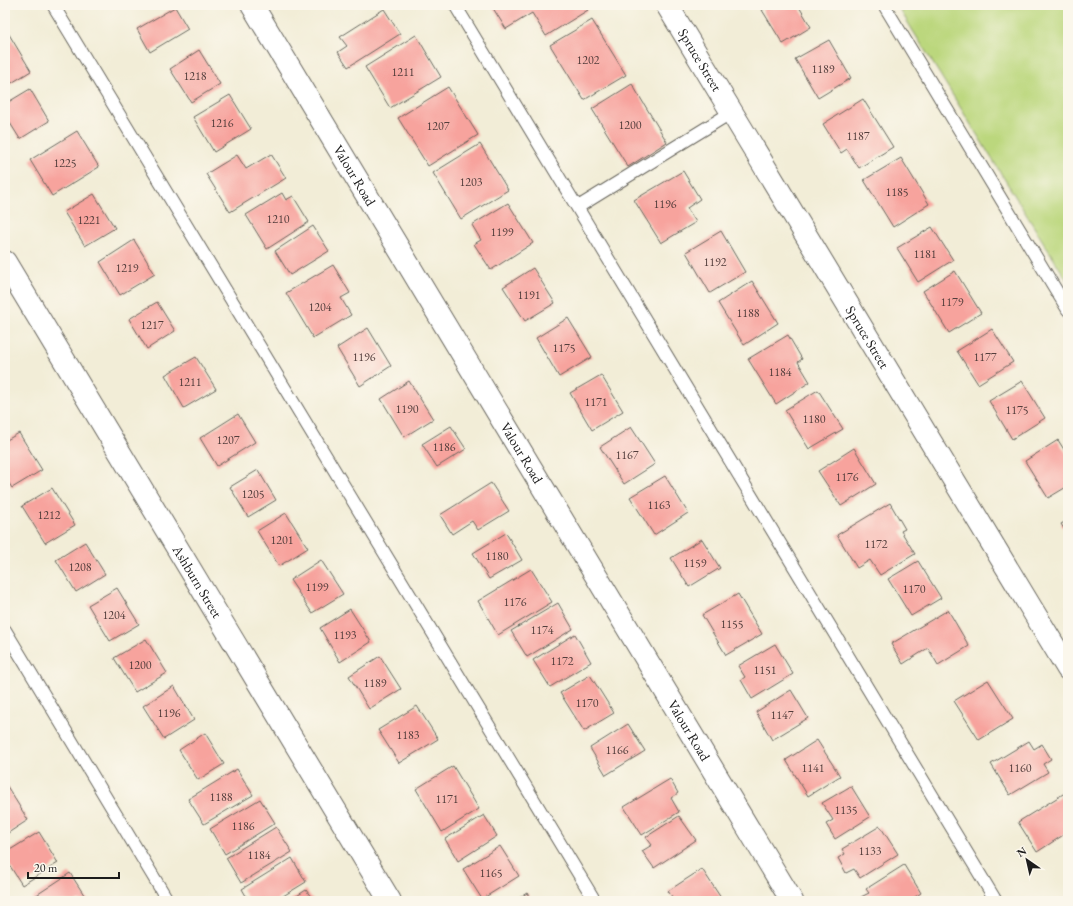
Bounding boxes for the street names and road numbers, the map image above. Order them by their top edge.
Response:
street label: Spruce Street [674,25,726,95]
street label: Valour Road [329,142,380,210]
street label: Spruce Street [842,302,894,372]
street label: Valour Road [497,419,548,488]
street label: Ashburn Street [168,541,227,622]
street label: Valour Road [664,697,715,765]

